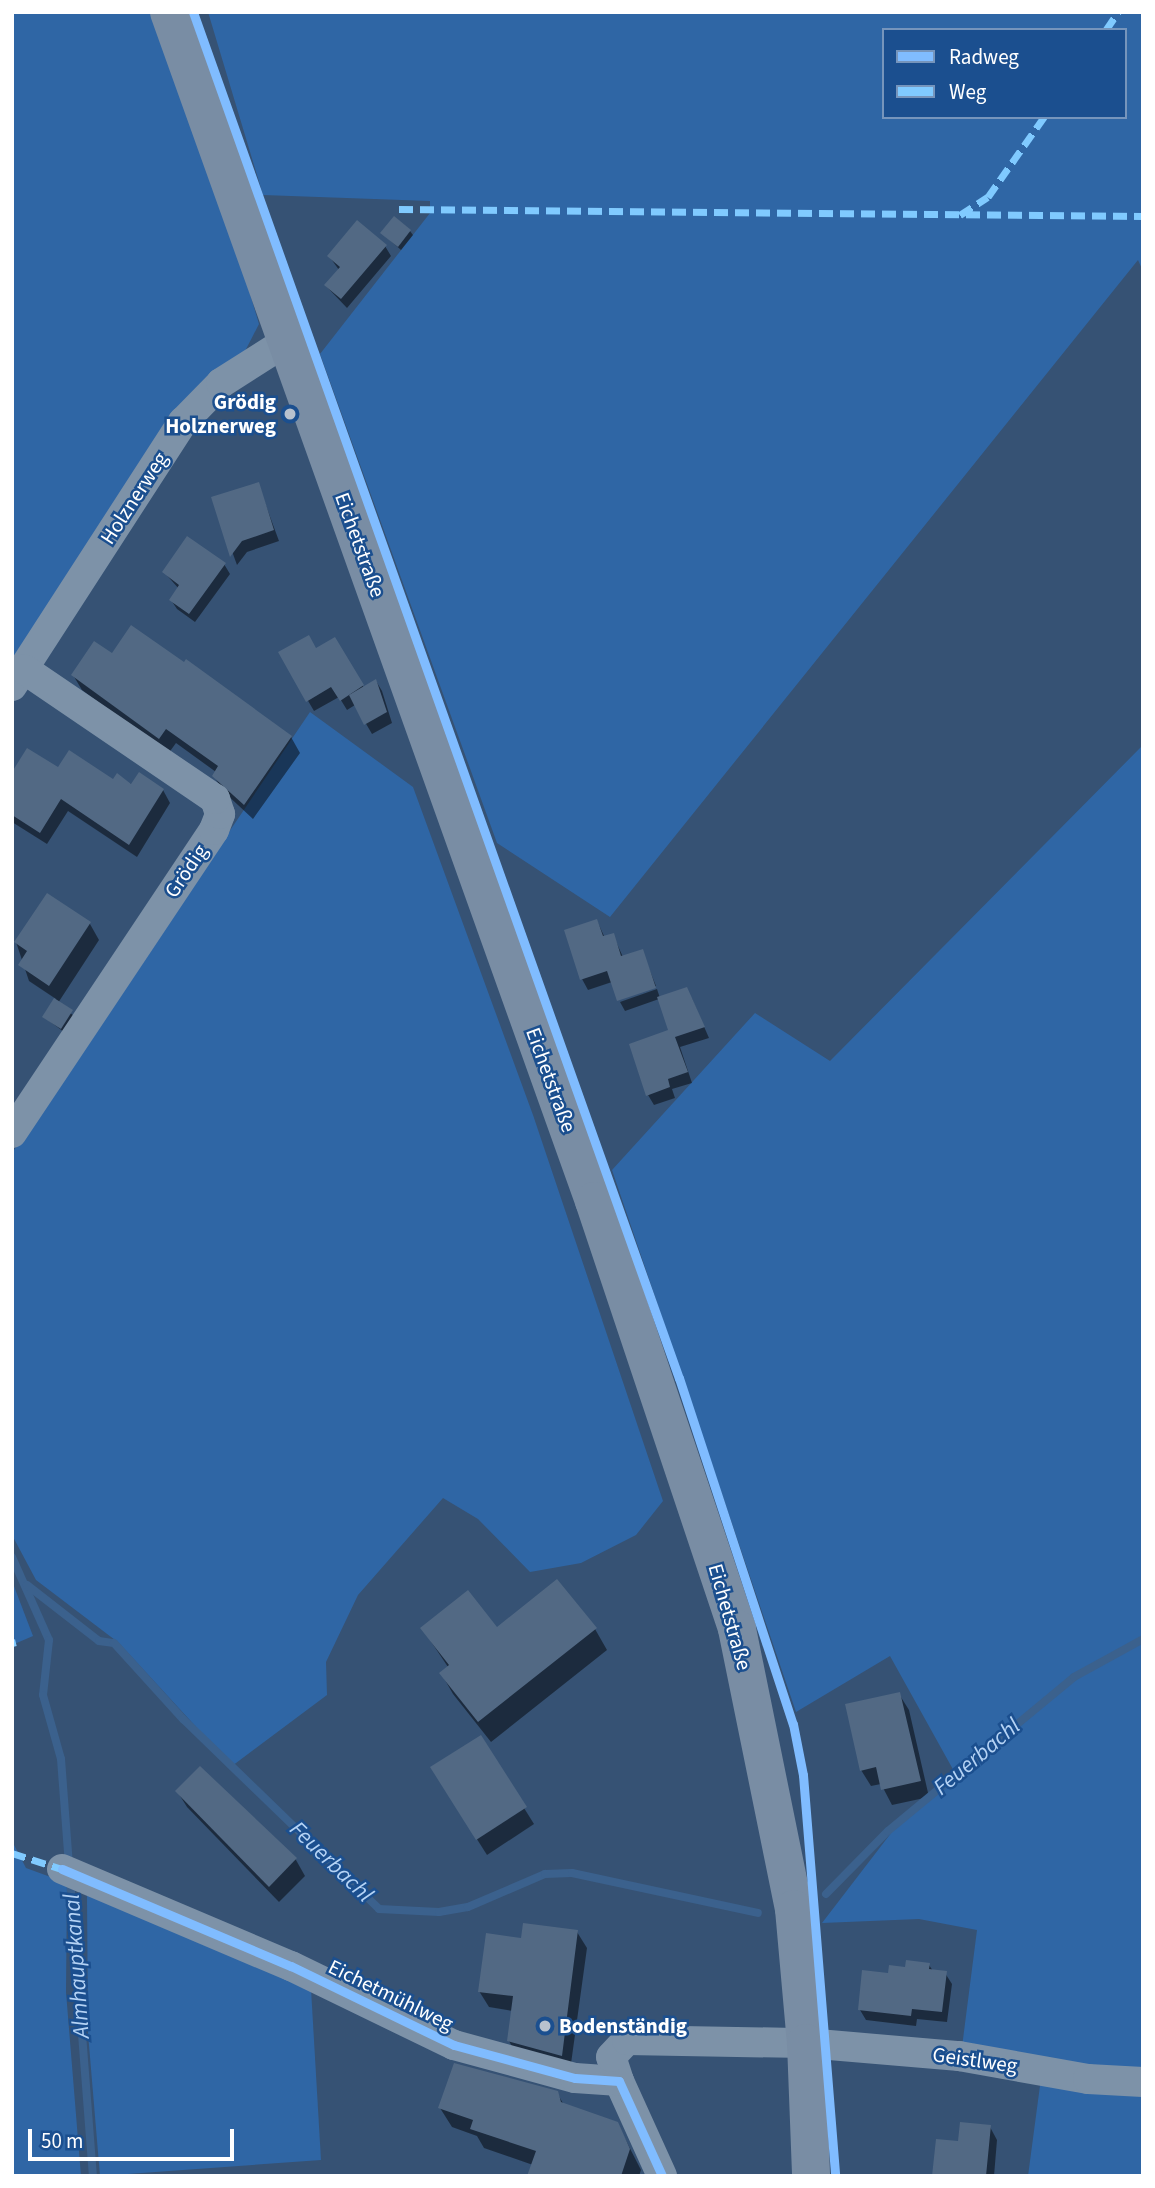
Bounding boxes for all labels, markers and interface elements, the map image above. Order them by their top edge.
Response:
legend [882,28,1127,119]
text: Radweg [949,42,1019,72]
text: Weg [949,77,986,107]
place label: Grödig Holznerweg [165,389,276,439]
marker: Grödig Holznerweg [282,406,298,422]
street label: Holznerweg [95,447,173,549]
street label: Eichetstraße [329,489,391,601]
street label: Grödig [159,840,213,902]
street label: Eichetstraße [520,1024,582,1136]
street label: Eichetstraße [703,1561,757,1673]
water label: Feuerbachl [928,1713,1026,1801]
water label: Feuerbachl [284,1816,378,1908]
water label: Almhauptkanal [58,1893,96,2039]
street label: Eichetmühlweg [324,1954,458,2036]
place label: Bodenständig [559,2013,687,2039]
marker: Bodenständig [537,2018,553,2034]
street label: Geistlweg [931,2042,1019,2078]
scale bar [32,2114,238,2158]
text: 50 m [41,2126,83,2156]

